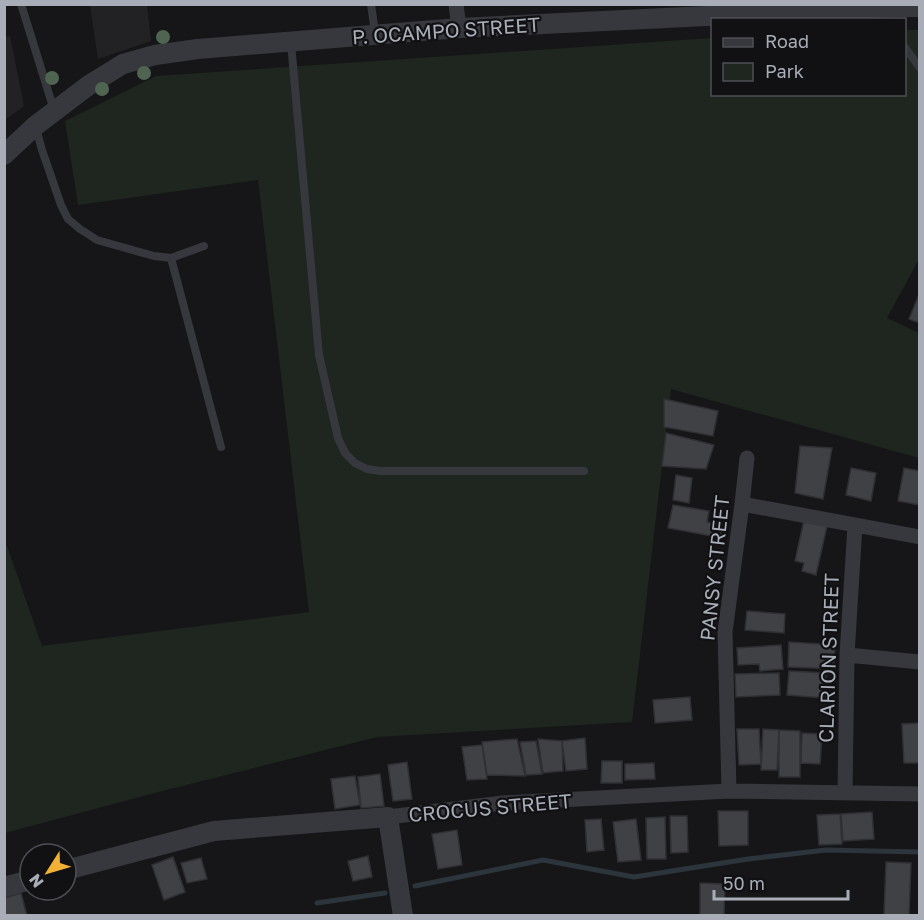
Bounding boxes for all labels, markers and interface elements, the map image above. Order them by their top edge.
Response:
street label: P. OCAMPO STREET [351,11,541,49]
legend [711,18,906,96]
text: Road [765,30,809,52]
text: Park [765,60,804,82]
street label: PANSY STREET [694,494,734,642]
street label: CLARION STREET [813,573,843,743]
street label: CROCUS STREET [407,788,573,826]
north arrow [18,842,78,902]
scale bar [714,863,848,901]
text: N [24,870,48,892]
text: 50 m [723,872,765,894]

